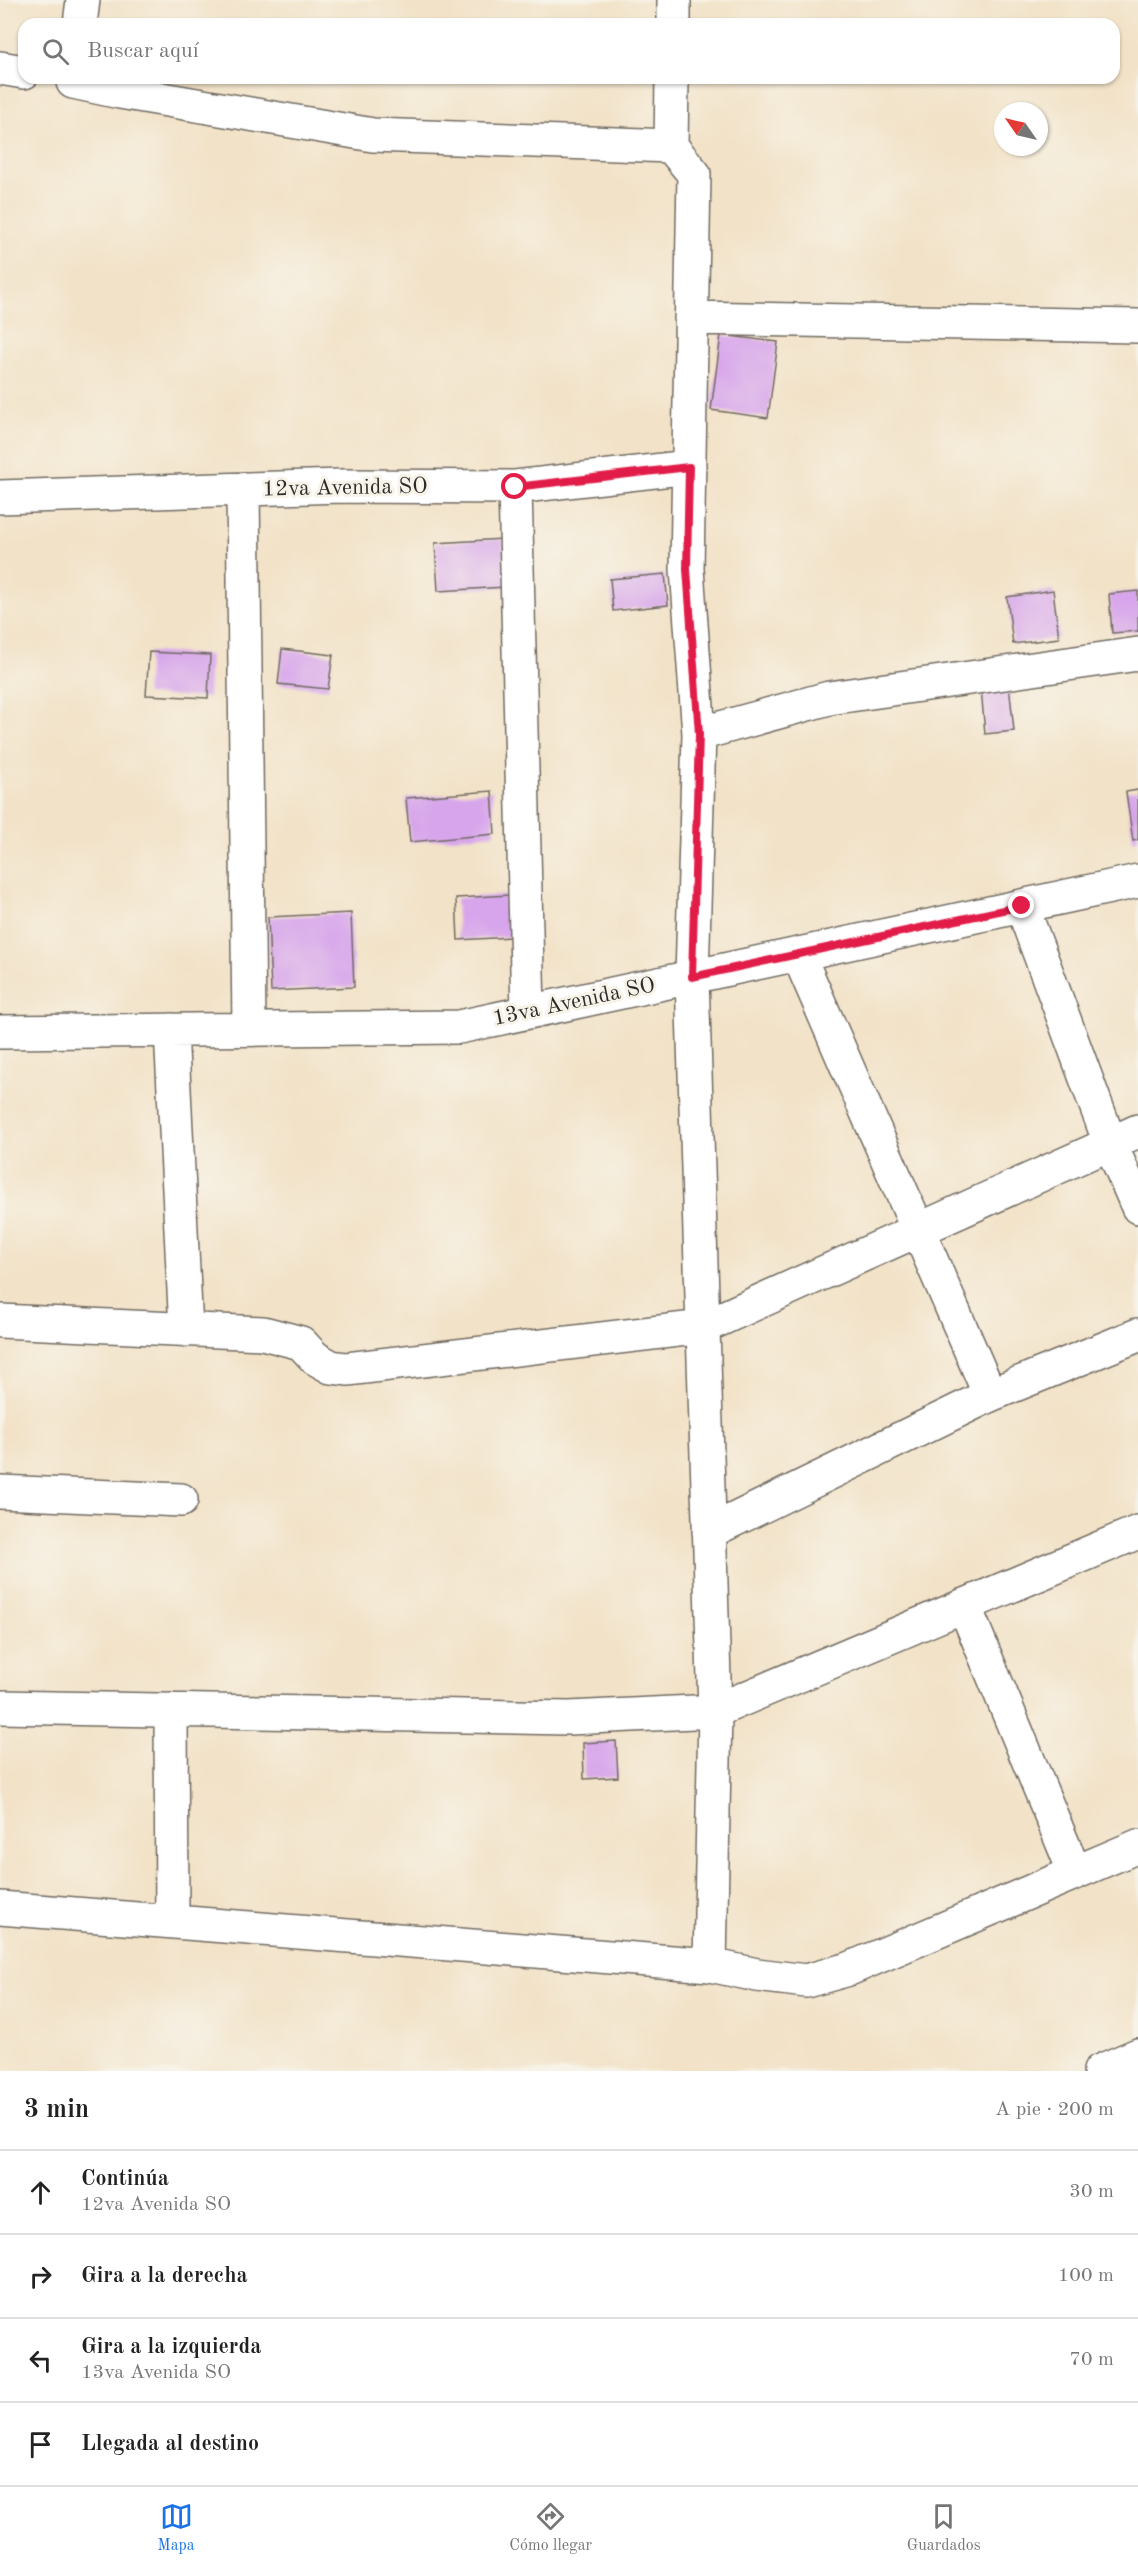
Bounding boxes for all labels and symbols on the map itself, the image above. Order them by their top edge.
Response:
north arrow [994,102,1048,156]
route start [501,473,527,499]
street label: 12va Avenida SO [262,476,428,500]
route end [1008,892,1034,918]
street label: 13va Avenida SO [491,974,657,1030]

